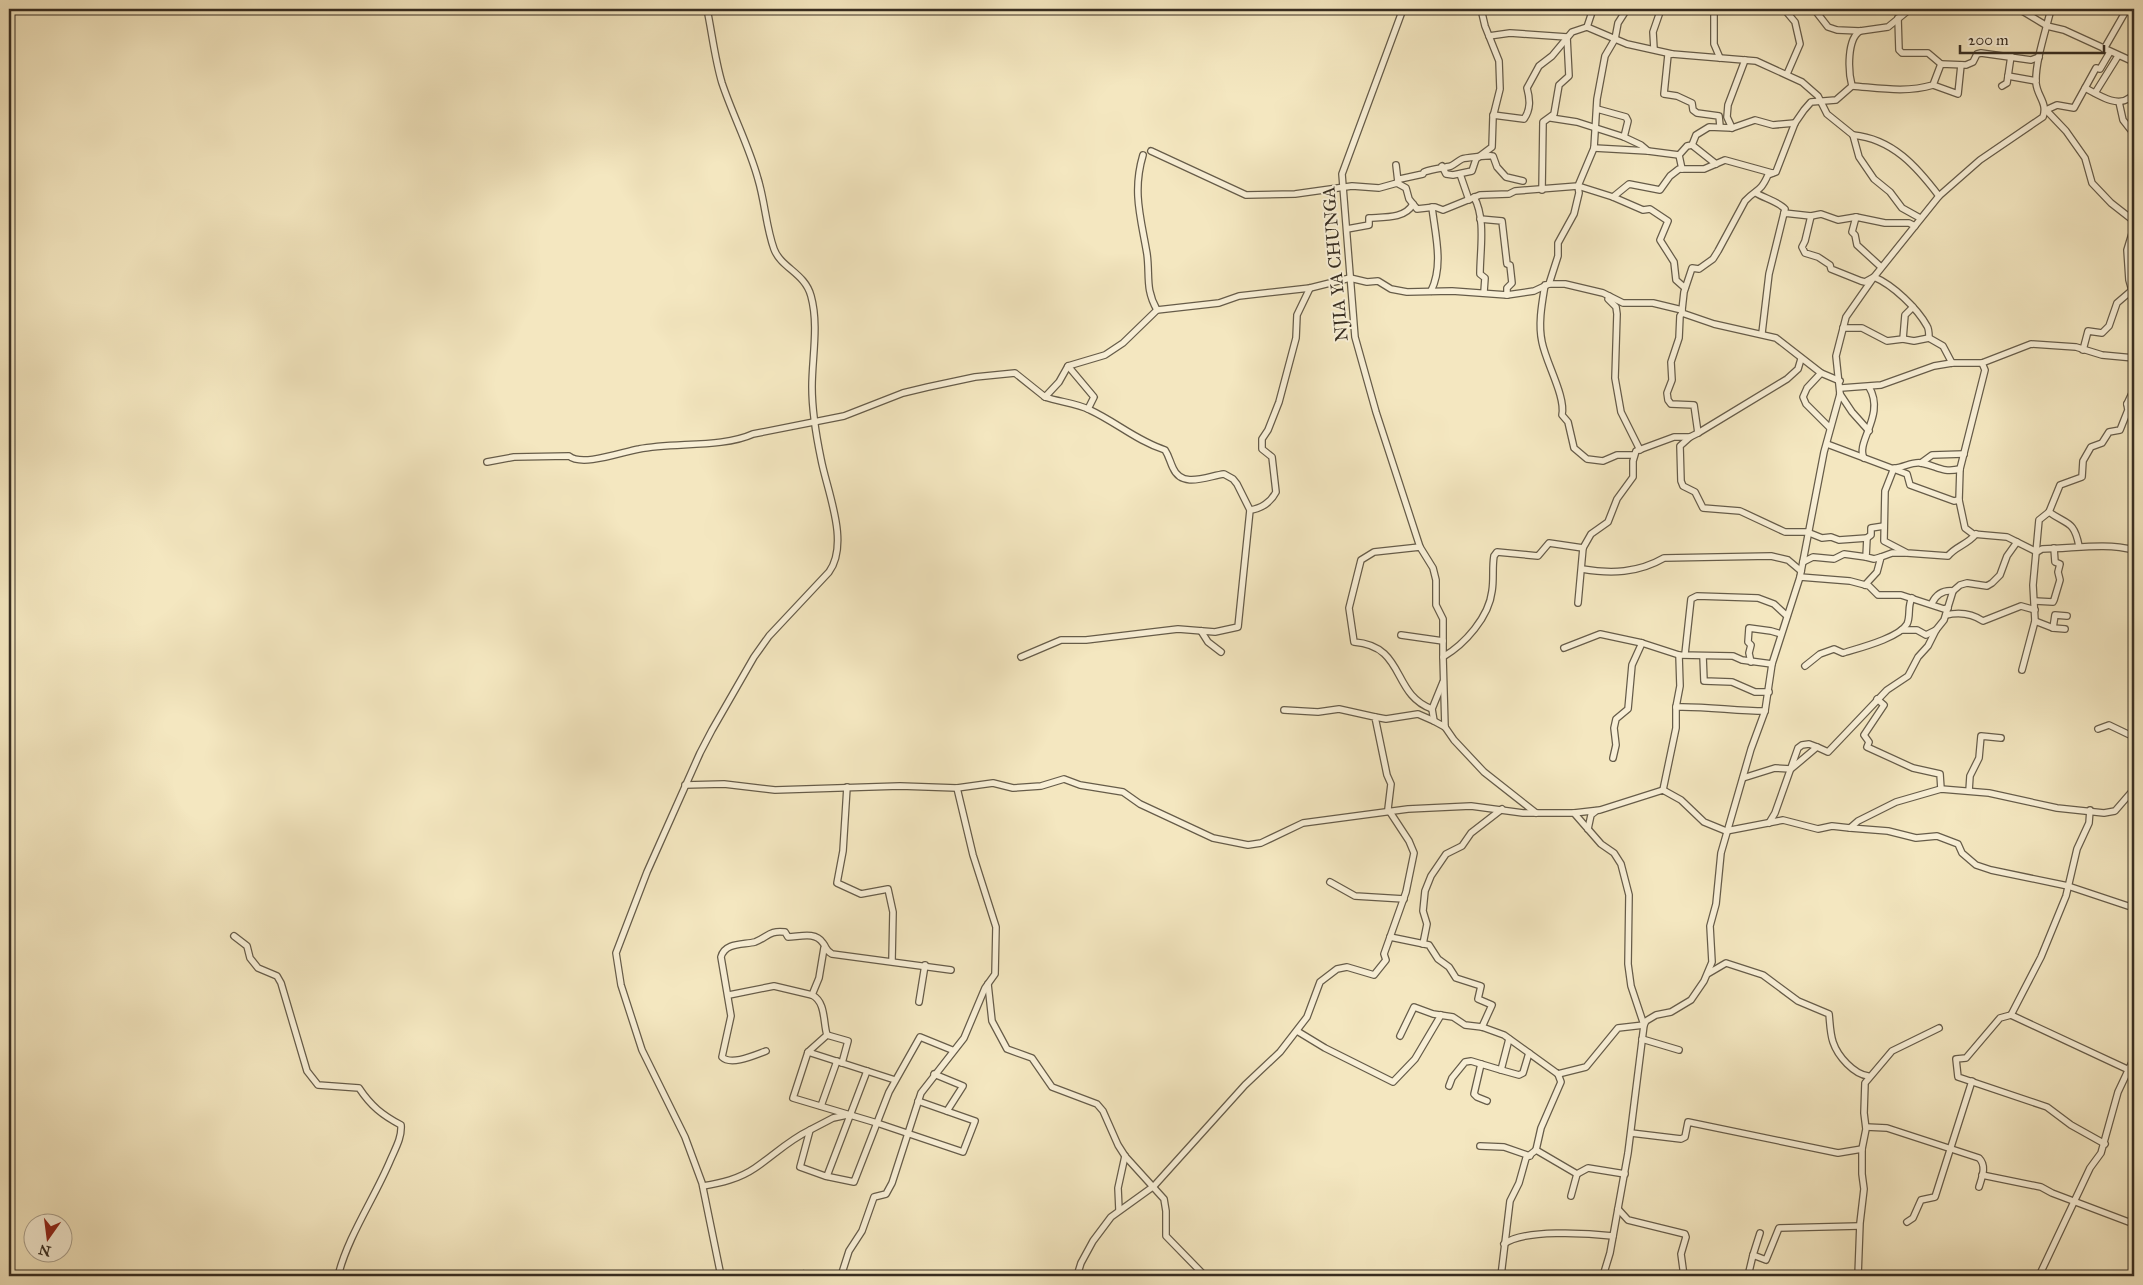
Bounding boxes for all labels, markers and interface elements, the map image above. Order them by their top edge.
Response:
scale bar [1960,22,2104,54]
text: 200 m [1968,31,2009,49]
street label: NJIA YA CHUNGA [1317,185,1354,343]
north arrow [22,1212,72,1262]
text: N [37,1240,53,1260]

